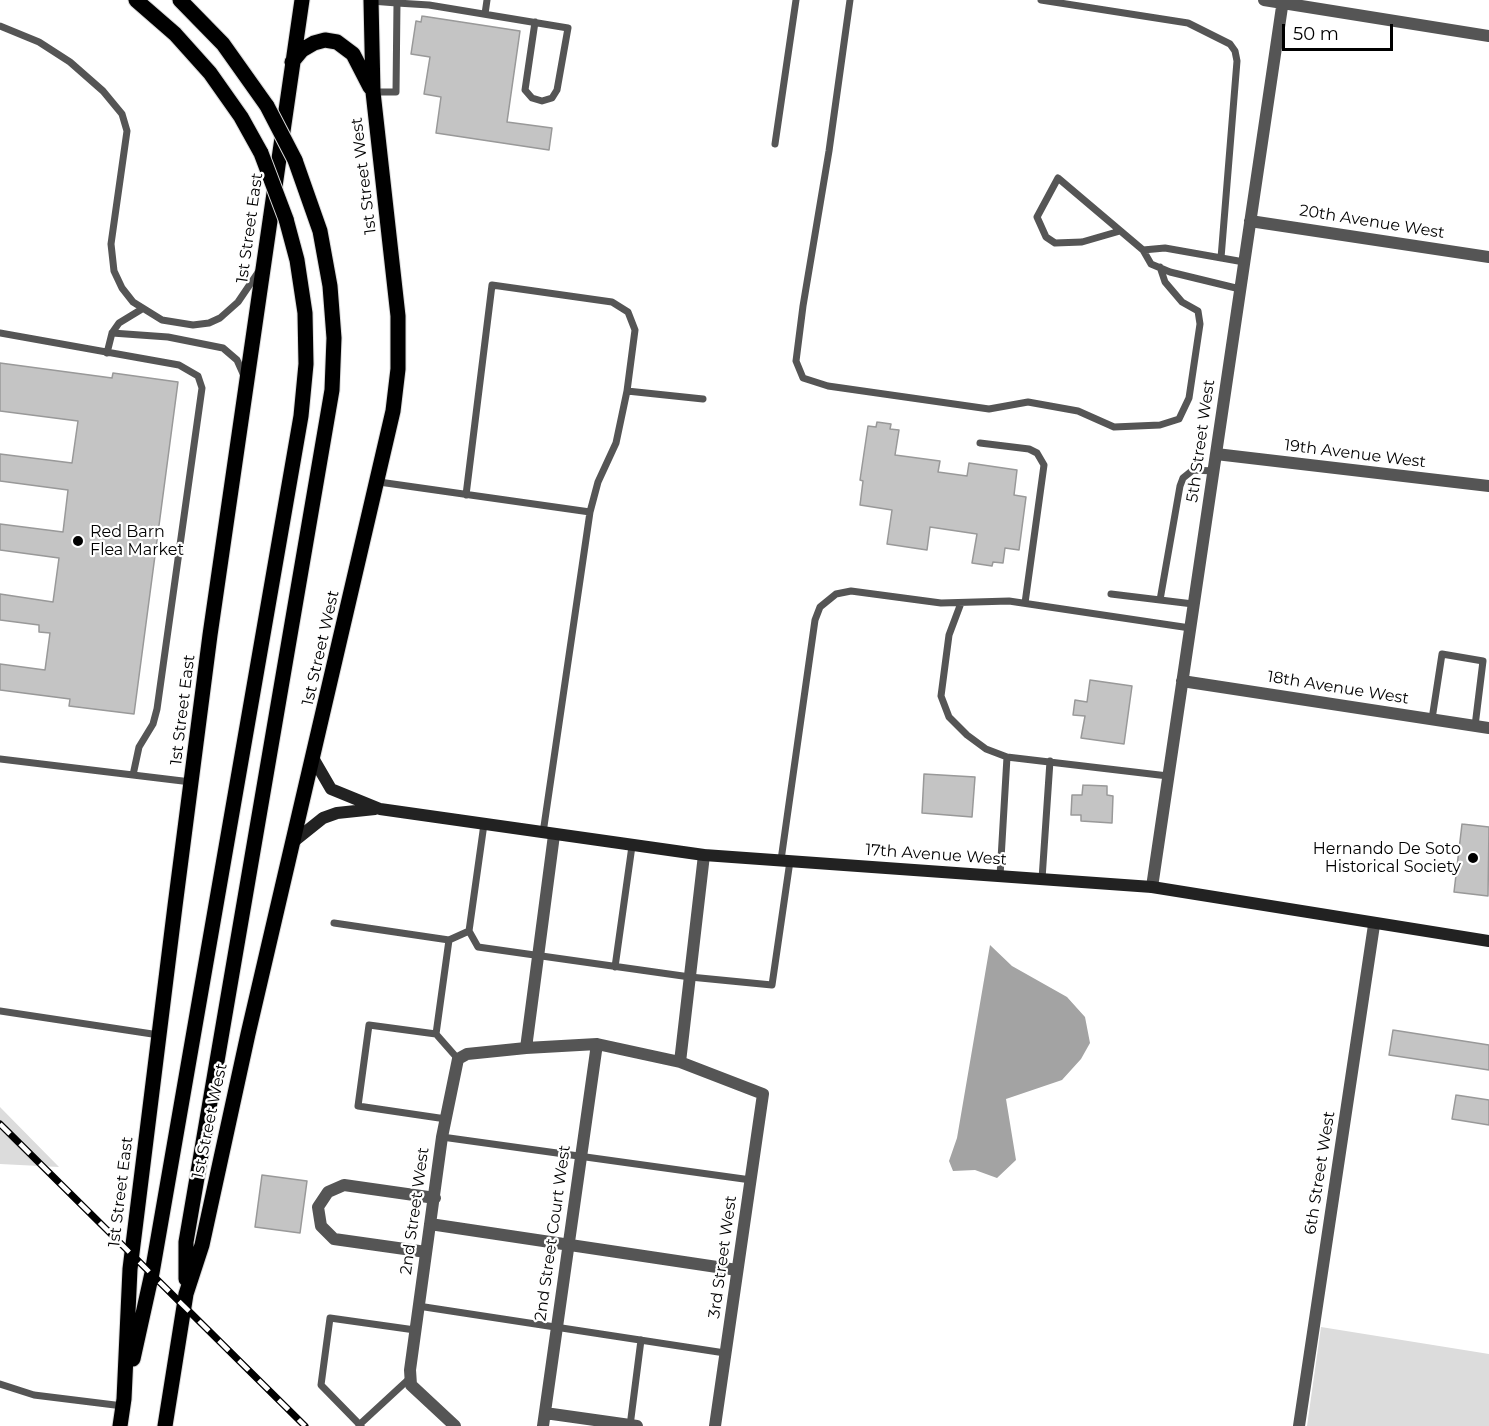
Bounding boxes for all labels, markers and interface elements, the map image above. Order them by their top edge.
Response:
scale bar [1285,12,1396,50]
text: 50 m [1293,23,1339,45]
street label: 1st Street West [347,116,381,236]
street label: 1st Street East [233,172,267,284]
street label: 20th Avenue West [1298,201,1446,243]
street label: 5th Street West [1183,378,1219,504]
street label: 19th Avenue West [1283,436,1427,472]
place label: Red Barn Flea Market [90,522,184,560]
marker: Red Barn Flea Market [71,534,85,548]
street label: 1st Street West [298,588,344,708]
street label: 1st Street East [167,654,199,766]
street label: 18th Avenue West [1266,667,1410,709]
place label: Hernando De Soto Historical Society [1313,839,1461,877]
street label: 17th Avenue West [865,840,1007,870]
marker: Hernando De Soto Historical Society [1466,851,1480,865]
street label: 1st Street West [188,1061,232,1181]
street label: 6th Street West [1301,1110,1339,1236]
street label: 1st Street East [105,1136,137,1248]
street label: 2nd Street Court West [531,1144,575,1322]
street label: 2nd Street West [397,1146,433,1276]
street label: 3rd Street West [705,1194,741,1320]

